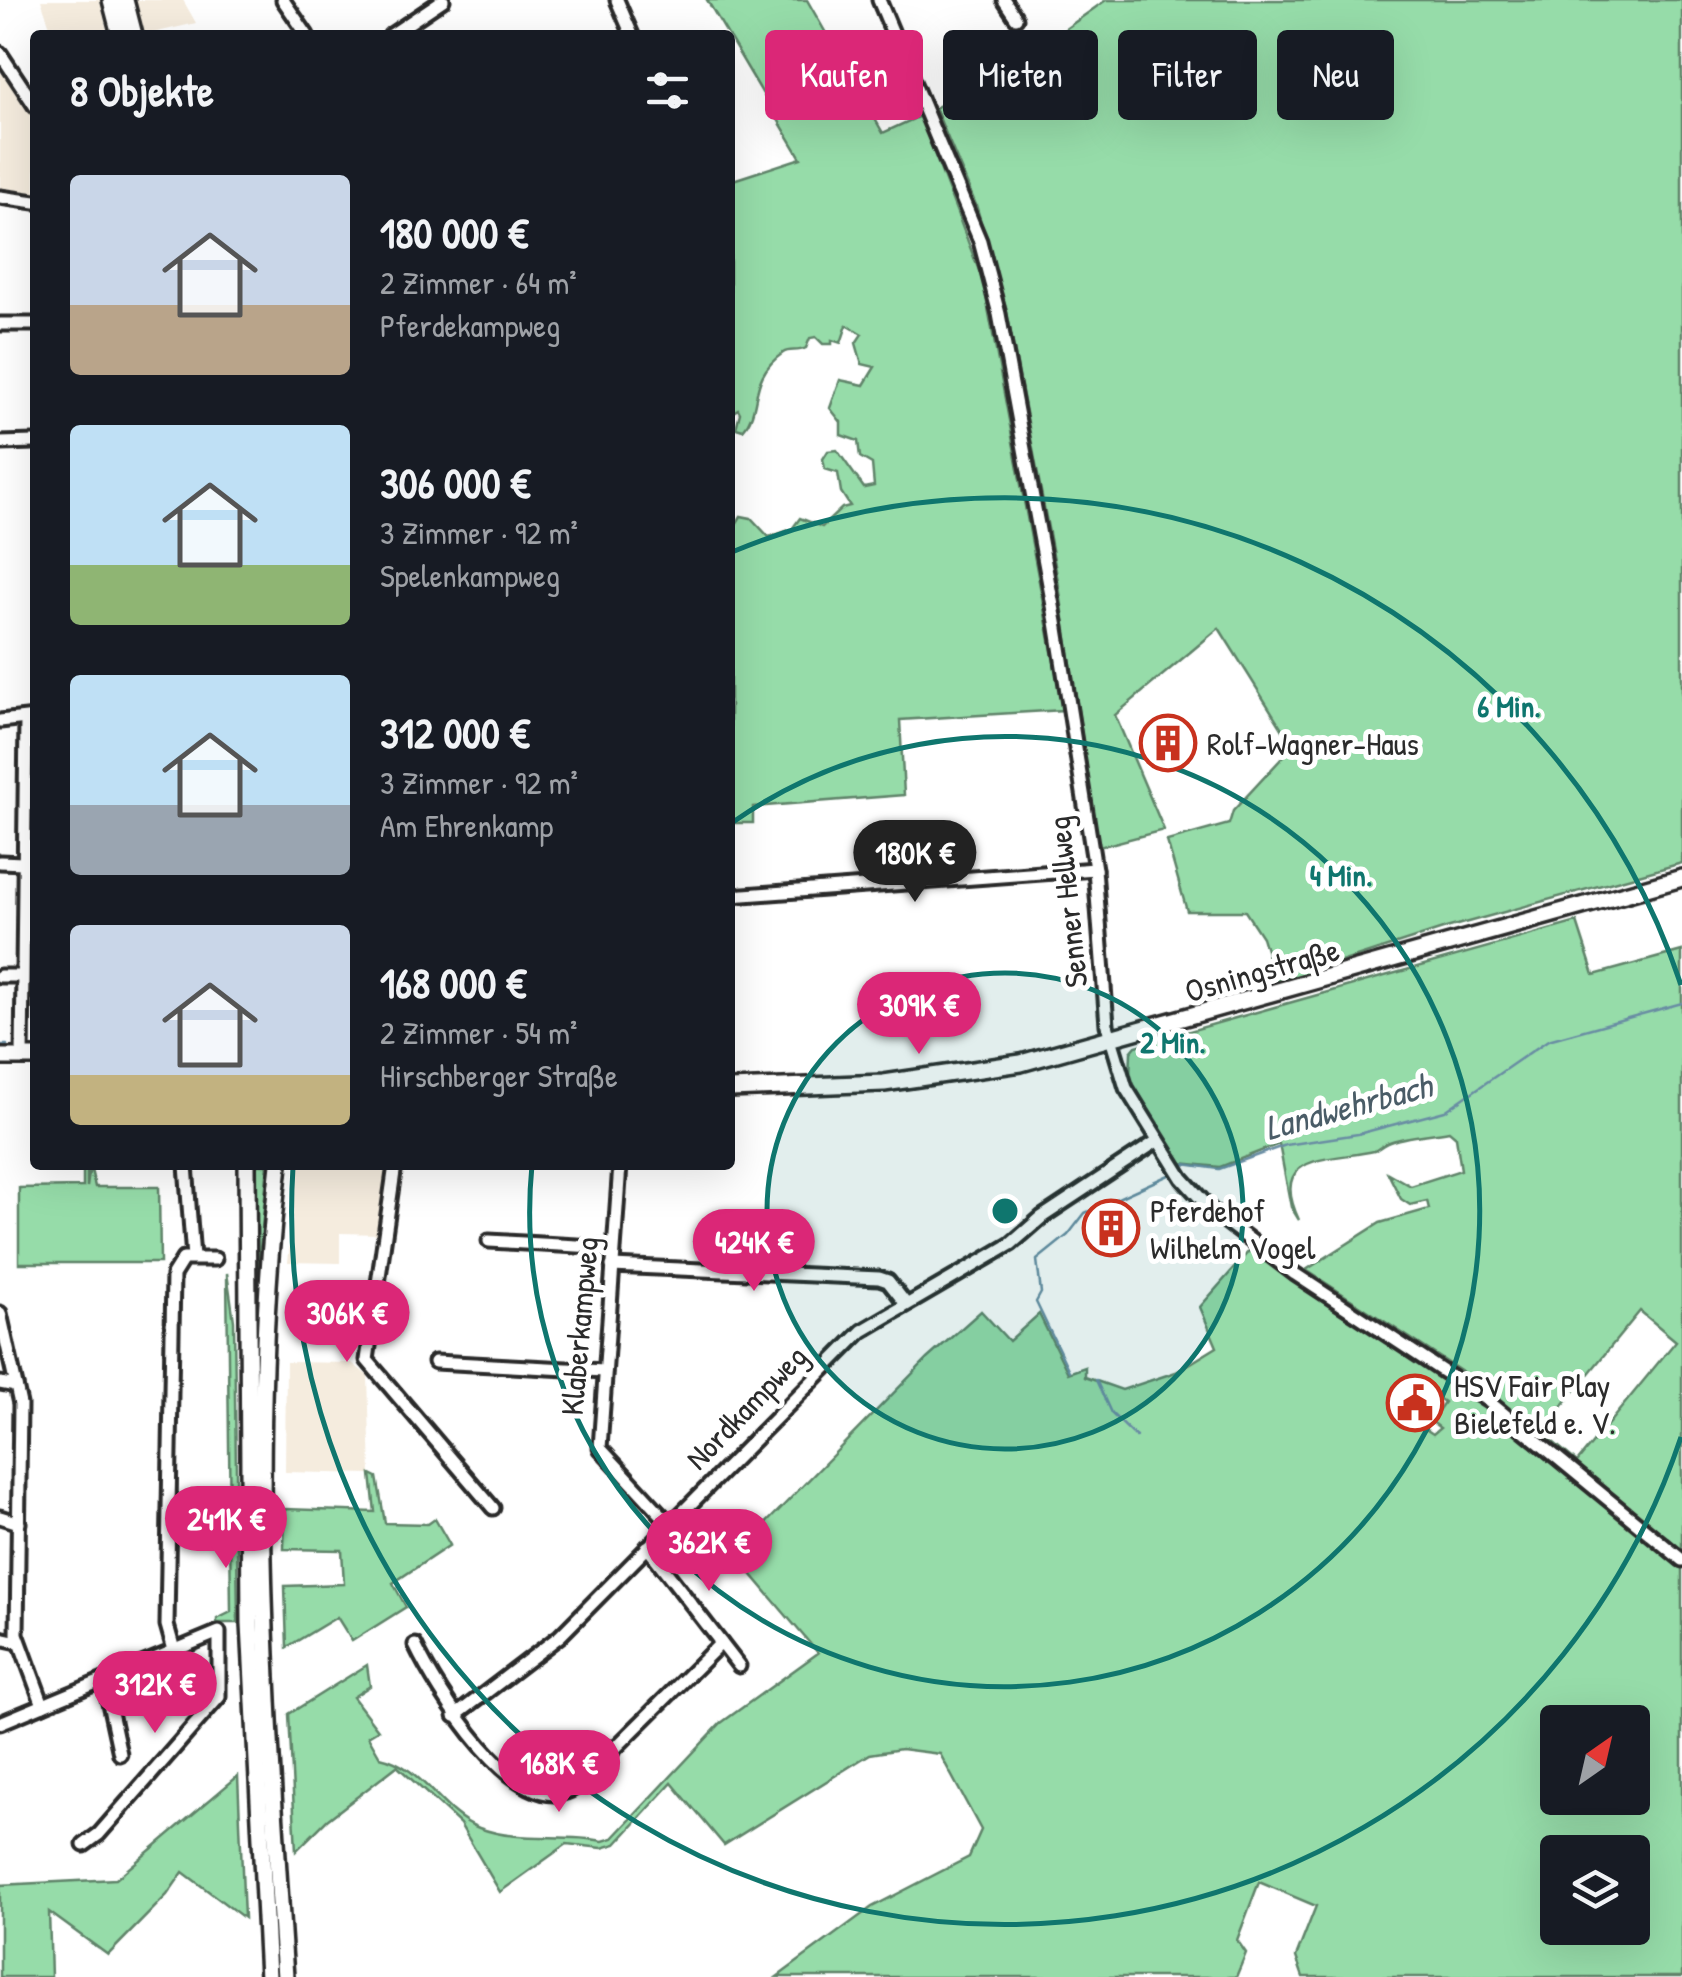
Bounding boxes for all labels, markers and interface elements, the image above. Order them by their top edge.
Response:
chip: Kaufen [765,30,923,120]
chip: Mieten [943,30,1098,120]
chip: Filter [1118,30,1257,120]
chip: Neu [1277,30,1394,120]
text: 8 Objekte [70,62,214,119]
icon: filters [640,63,695,118]
text: 180 000 € [380,204,528,261]
icon: home [150,215,270,335]
text: 2 Zimmer · 64 m² [380,261,577,304]
text: Pferdekampweg [380,304,560,347]
text: 306 000 € [380,454,530,511]
icon: home [150,465,270,585]
text: 3 Zimmer · 92 m² [380,511,578,554]
text: Spelenkampweg [380,554,560,597]
text: 6 Min. [1477,686,1541,726]
text: 312 000 € [380,704,530,761]
building icon: Rolf-Wagner-Haus [1138,713,1198,773]
icon: home [150,715,270,835]
place label: Rolf-Wagner-Haus [1207,722,1419,765]
text: 3 Zimmer · 92 m² [380,761,578,804]
text: Am Ehrenkamp [380,804,553,847]
street label: Senner Hellweg [1037,814,1097,990]
pin: 180K € [834,820,996,905]
text: 180K € [875,831,955,874]
text: 4 Min. [1310,855,1372,895]
street label: Osningstraße [1180,927,1344,1012]
text: 168 000 € [380,954,526,1011]
icon: home [150,965,270,1085]
pin: 309K € [838,972,1000,1057]
text: 309K € [879,983,959,1026]
text: 2 Zimmer · 54 m² [380,1011,577,1054]
text: 2 Min. [1140,1022,1206,1062]
text: Hirschberger Straße [380,1054,618,1097]
water label: Landwehrbach [1259,1061,1439,1151]
place label: Pferdehof Wilhelm Vogel [1150,1189,1316,1269]
centre of rings [987,1193,1023,1229]
building icon: Pferdehof Wilhelm Vogel [1081,1198,1141,1258]
pin: 424K € [673,1209,835,1294]
text: 424K € [715,1220,793,1263]
street label: Klaberkampweg [550,1235,608,1417]
pin: 306K € [266,1280,428,1365]
text: 306K € [307,1291,387,1334]
street label: Nordkampweg [676,1335,816,1479]
place label: HSV Fair Play Bielefeld e. V. [1454,1364,1616,1444]
public building icon: HSV Fair Play Bielefeld e. V. [1385,1373,1445,1433]
pin: 241K € [145,1486,307,1571]
text: 241K € [187,1497,265,1540]
pin: 362K € [628,1509,790,1594]
text: 362K € [668,1520,750,1563]
pin: 312K € [74,1651,236,1736]
text: 312K € [115,1662,195,1705]
north arrow [1540,1705,1650,1815]
map controls [1540,1705,1650,1945]
pin: 168K € [478,1730,640,1815]
text: 168K € [520,1741,598,1784]
button: layers [1540,1835,1650,1945]

